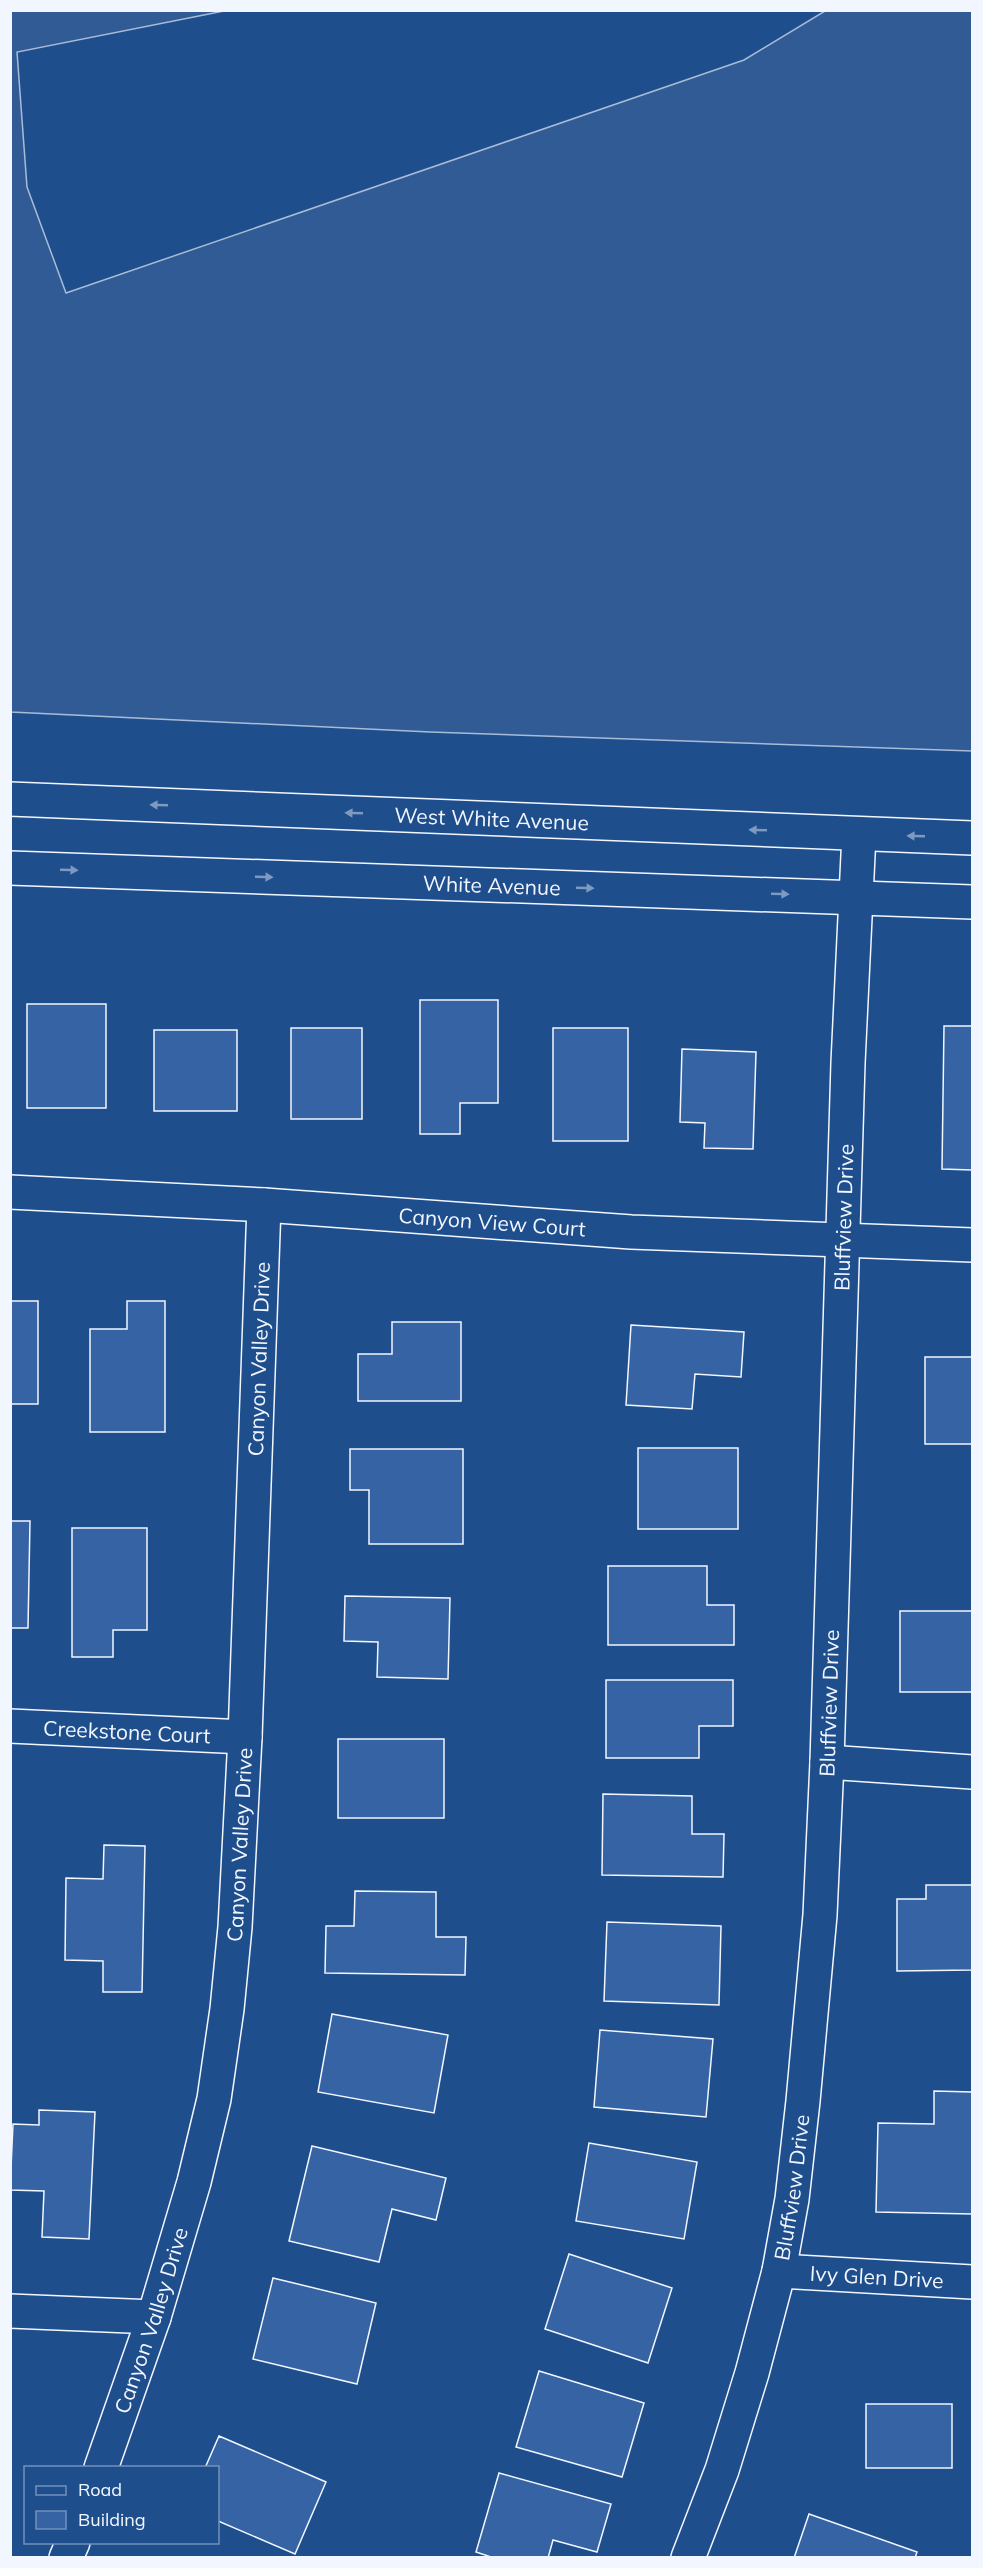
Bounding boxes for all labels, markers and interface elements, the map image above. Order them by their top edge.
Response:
one-way arrow [149,801,168,810]
street label: West White Avenue [394,802,589,835]
one-way arrow [344,809,363,818]
one-way arrow [749,825,768,834]
one-way arrow [906,832,925,841]
one-way arrow [59,865,78,875]
street label: White Avenue [422,870,561,900]
one-way arrow [254,872,273,881]
one-way arrow [575,883,594,892]
one-way arrow [770,890,789,899]
street label: Bluffview Drive [828,1143,859,1291]
street label: Canyon View Court [398,1202,587,1242]
street label: Canyon Valley Drive [242,1261,275,1457]
street label: Bluffview Drive [813,1629,844,1777]
street label: Creekstone Court [43,1715,211,1748]
street label: Canyon Valley Drive [221,1747,257,1943]
street label: Bluffview Drive [768,2113,814,2262]
street label: Canyon Valley Drive [108,2224,193,2417]
street label: Ivy Glen Drive [809,2260,944,2293]
legend [24,2466,219,2544]
text: Road [78,2478,122,2501]
text: Building [78,2508,146,2531]

